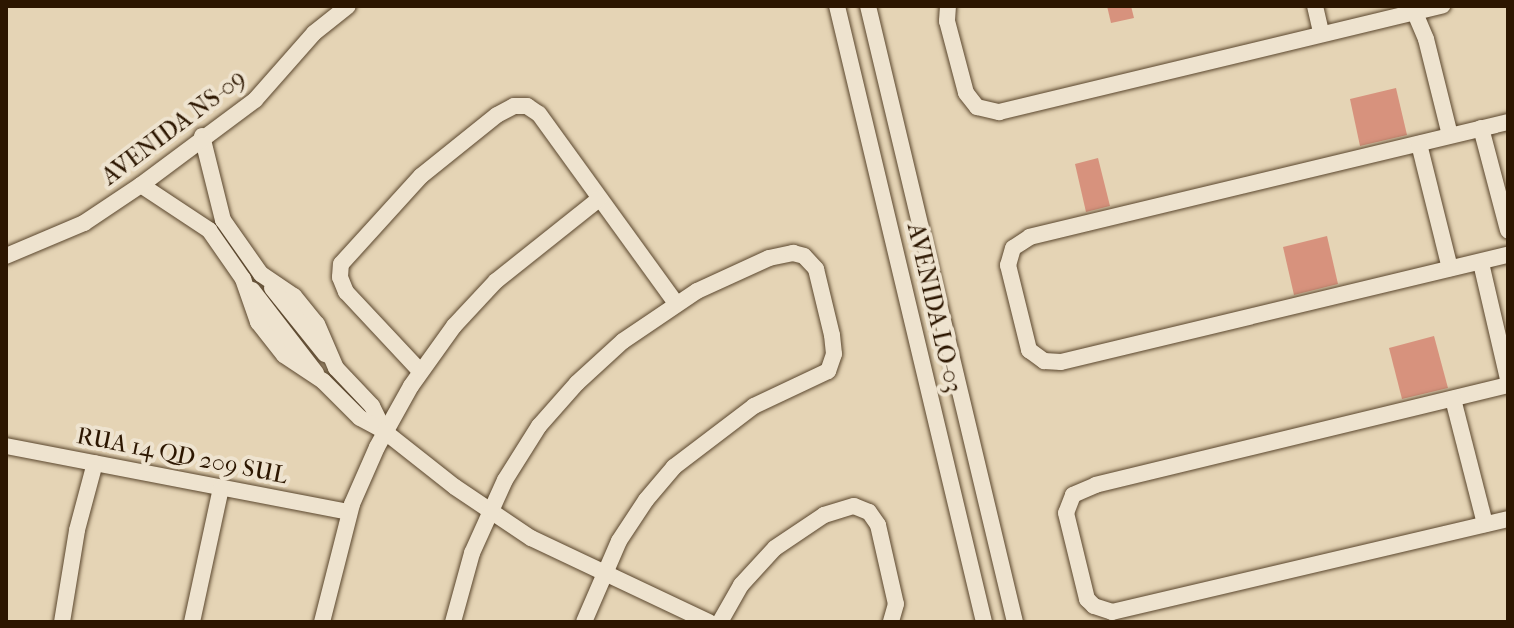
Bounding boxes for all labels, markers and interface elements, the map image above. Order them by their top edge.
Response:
street label: AVENIDA NS-09 [96,64,252,192]
street label: AVENIDA LO-03 [900,220,968,396]
street label: RUA 14 QD 209 SUL [74,421,290,491]

